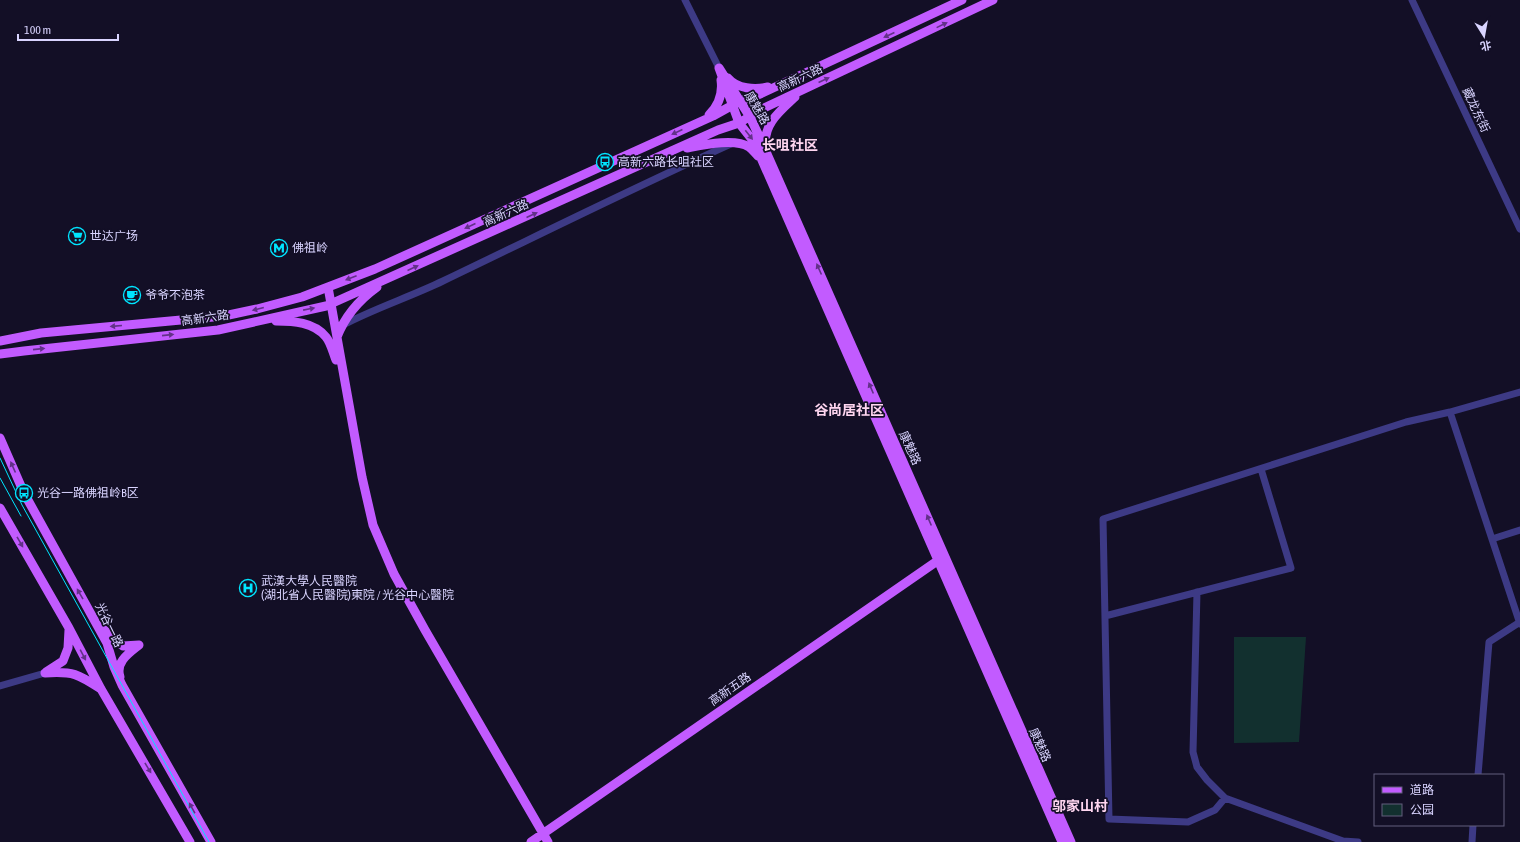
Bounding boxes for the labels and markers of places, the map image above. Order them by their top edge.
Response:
bus stop icon: 高新六路长咀社区 [595,152,615,172]
place label: 高新六路长咀社区 [618,155,714,169]
supermarket icon: 世达广场 [67,226,87,246]
place label: 世达广场 [90,229,138,243]
metro station icon: 佛祖岭 [269,238,289,258]
place label: 佛祖岭 [292,241,328,255]
cafe icon: 爷爷不泡茶 [122,285,142,305]
place label: 爷爷不泡茶 [145,288,205,302]
bus stop icon: 光谷一路佛祖岭B区 [14,483,34,503]
place label: 光谷一路佛祖岭B区 [37,486,139,500]
place label: 武漢大學人民醫院 (湖北省人民醫院)東院 / 光谷中心醫院 [261,574,454,602]
hospital icon: 武漢大學人民醫院 (湖北省人民醫院)東院 / 光谷中心醫院 [238,578,258,598]

